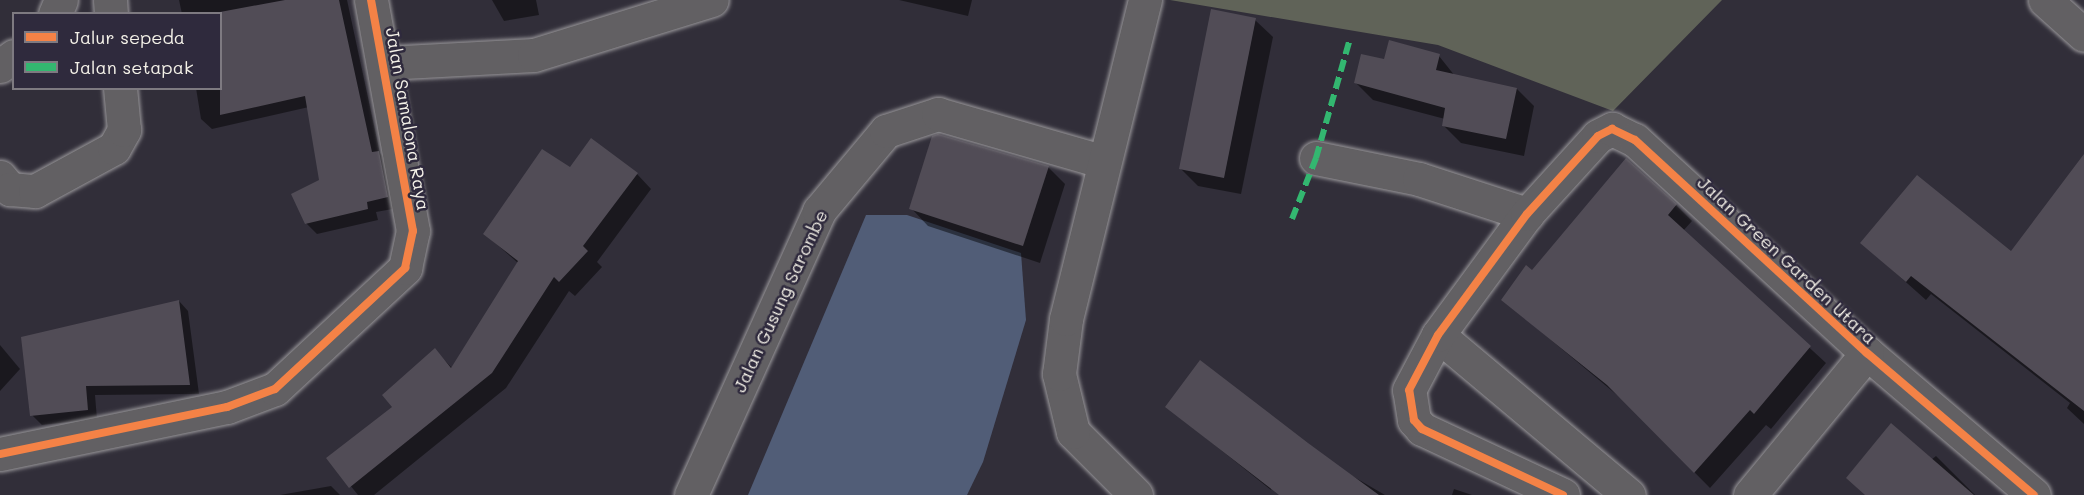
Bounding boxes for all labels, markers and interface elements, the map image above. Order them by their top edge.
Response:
legend [12,12,222,90]
text: Jalur sepeda [70,25,185,49]
street label: Jalan Samalona Raya [381,26,435,212]
text: Jalan setapak [70,55,193,79]
street label: Jalan Green Garden Utara [1693,172,1881,348]
street label: Jalan Gusung Sarombe [728,206,832,396]

